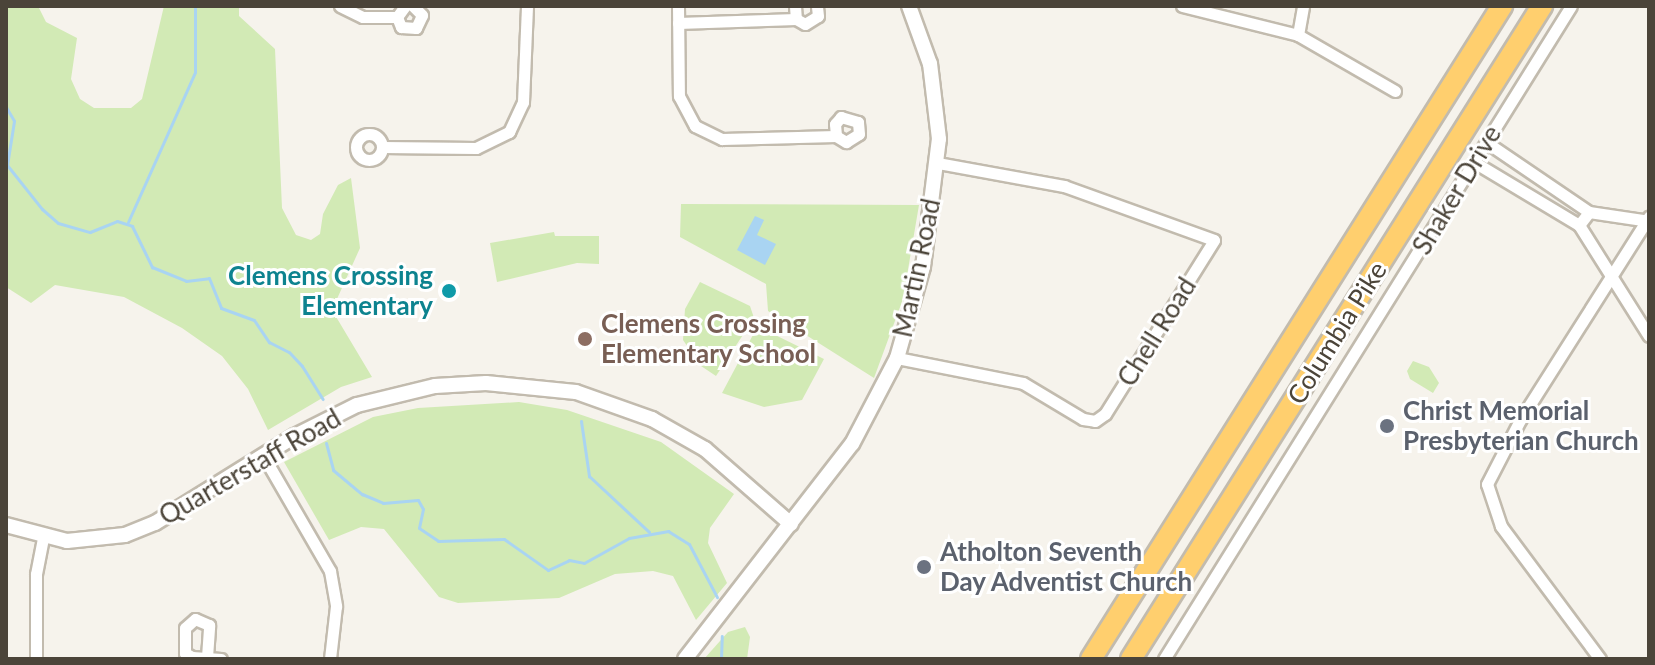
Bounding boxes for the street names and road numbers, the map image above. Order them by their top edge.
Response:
street label: Shaker Drive [1406,120,1508,260]
street label: Martin Road [887,196,947,340]
street label: Columbia Pike [1281,256,1393,410]
street label: Chell Road [1111,272,1203,392]
street label: Quarterstaff Road [154,402,346,532]

